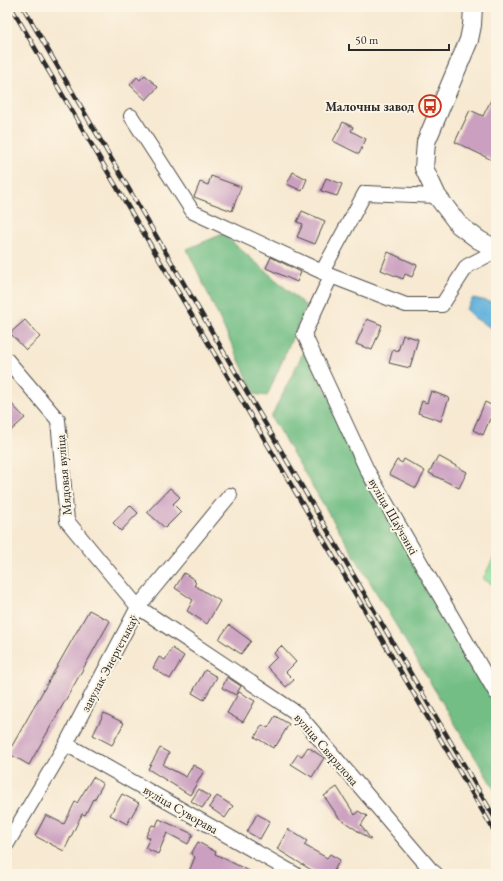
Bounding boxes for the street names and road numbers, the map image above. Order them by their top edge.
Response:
street label: Мядовая вуліца [51,433,75,516]
street label: вуліца Шаўчэнкі [365,475,422,558]
street label: завулак Энергетыкаў [77,611,142,715]
street label: вуліца Свярдлова [290,709,363,790]
street label: вуліца Суворава [140,781,222,838]

